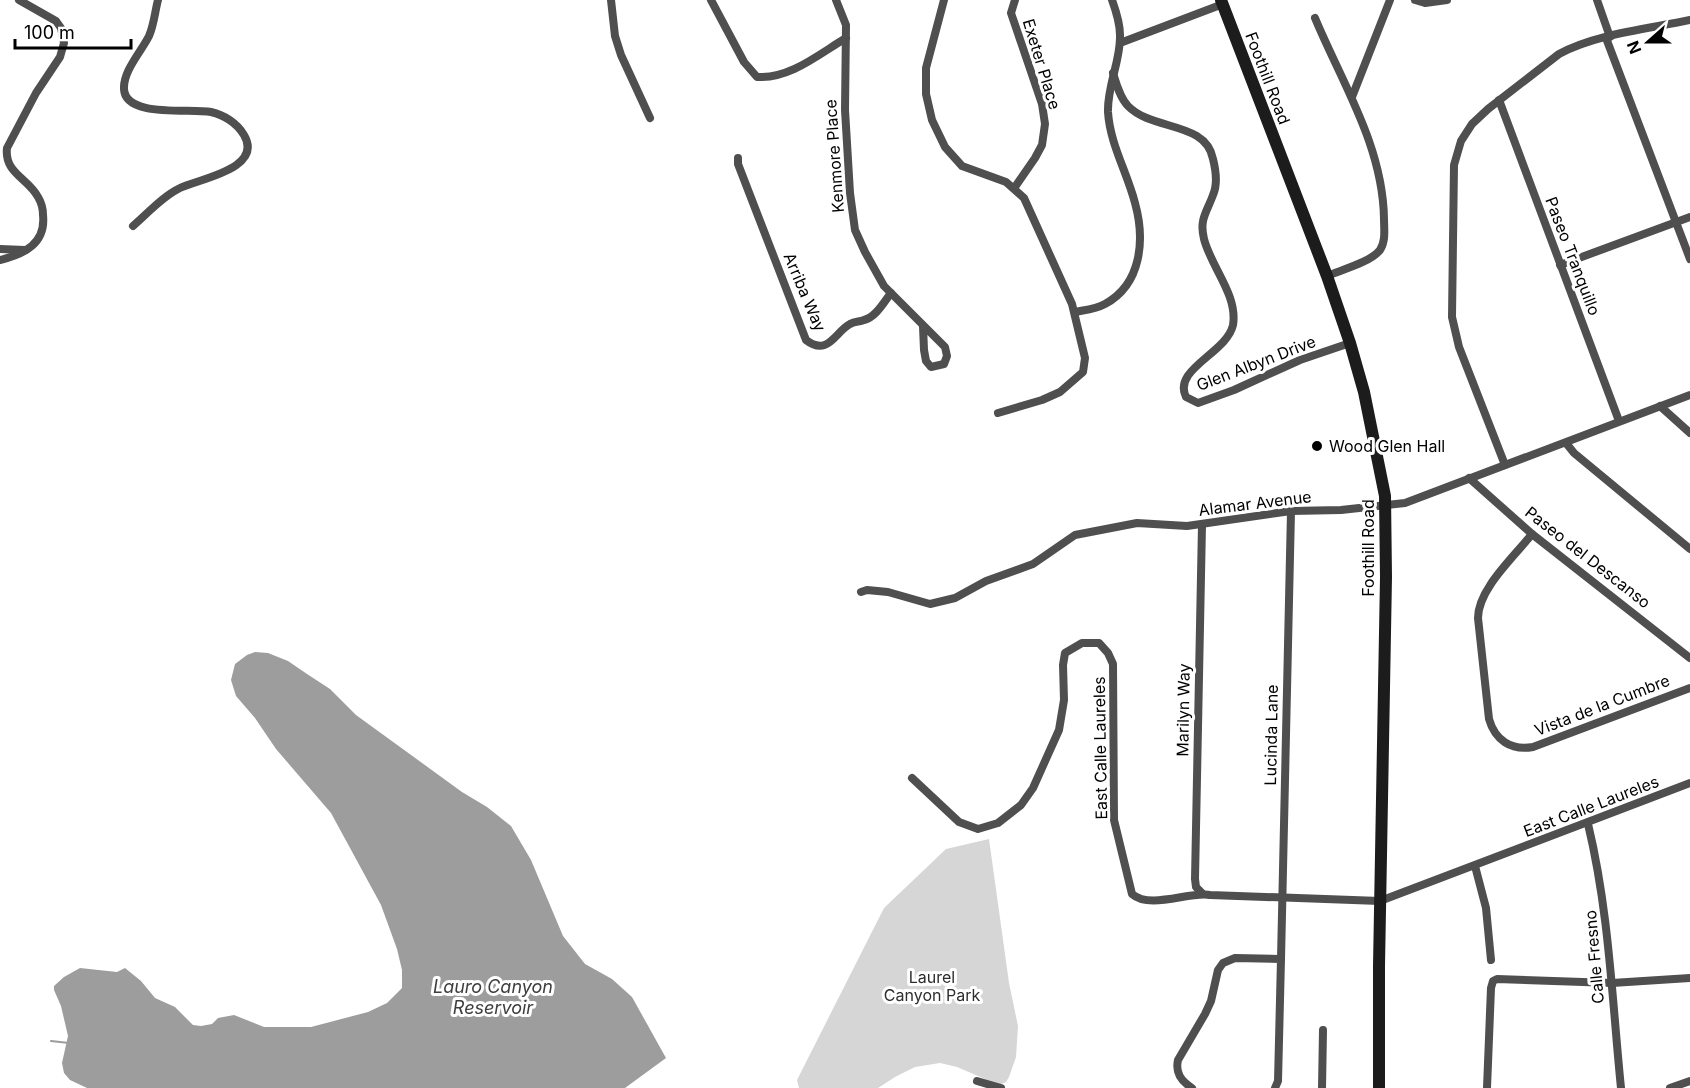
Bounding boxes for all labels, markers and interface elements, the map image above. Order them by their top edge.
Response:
scale bar [15,12,130,50]
north arrow [1618,12,1678,72]
street label: Exeter Place [1019,16,1065,112]
text: 100 m [24,22,75,43]
street label: Foothill Road [1241,29,1295,127]
text: N [1622,38,1646,57]
street label: Kenmore Place [820,99,848,213]
street label: Paseo Tranquillo [1541,194,1605,318]
street label: Arriba Way [779,250,831,334]
street label: Glen Albyn Drive [1194,331,1318,395]
place label: Wood Glen Hall [1329,436,1445,456]
marker: Wood Glen Hall [1310,439,1324,453]
street label: Alamar Avenue [1197,486,1313,520]
street label: Foothill Road [1358,499,1378,597]
street label: Paseo del Descanso [1521,502,1655,612]
street label: Marilyn Way [1172,663,1194,757]
street label: Vista de la Cumbre [1532,670,1672,740]
street label: East Calle Laureles [1089,676,1111,820]
street label: Lucinda Lane [1260,684,1282,786]
street label: East Calle Laureles [1521,771,1661,841]
street label: Calle Fresno [1580,909,1608,1005]
park label: Laurel Canyon Park [884,967,980,1005]
water label: Lauro Canyon Reservoir [433,976,553,1018]

